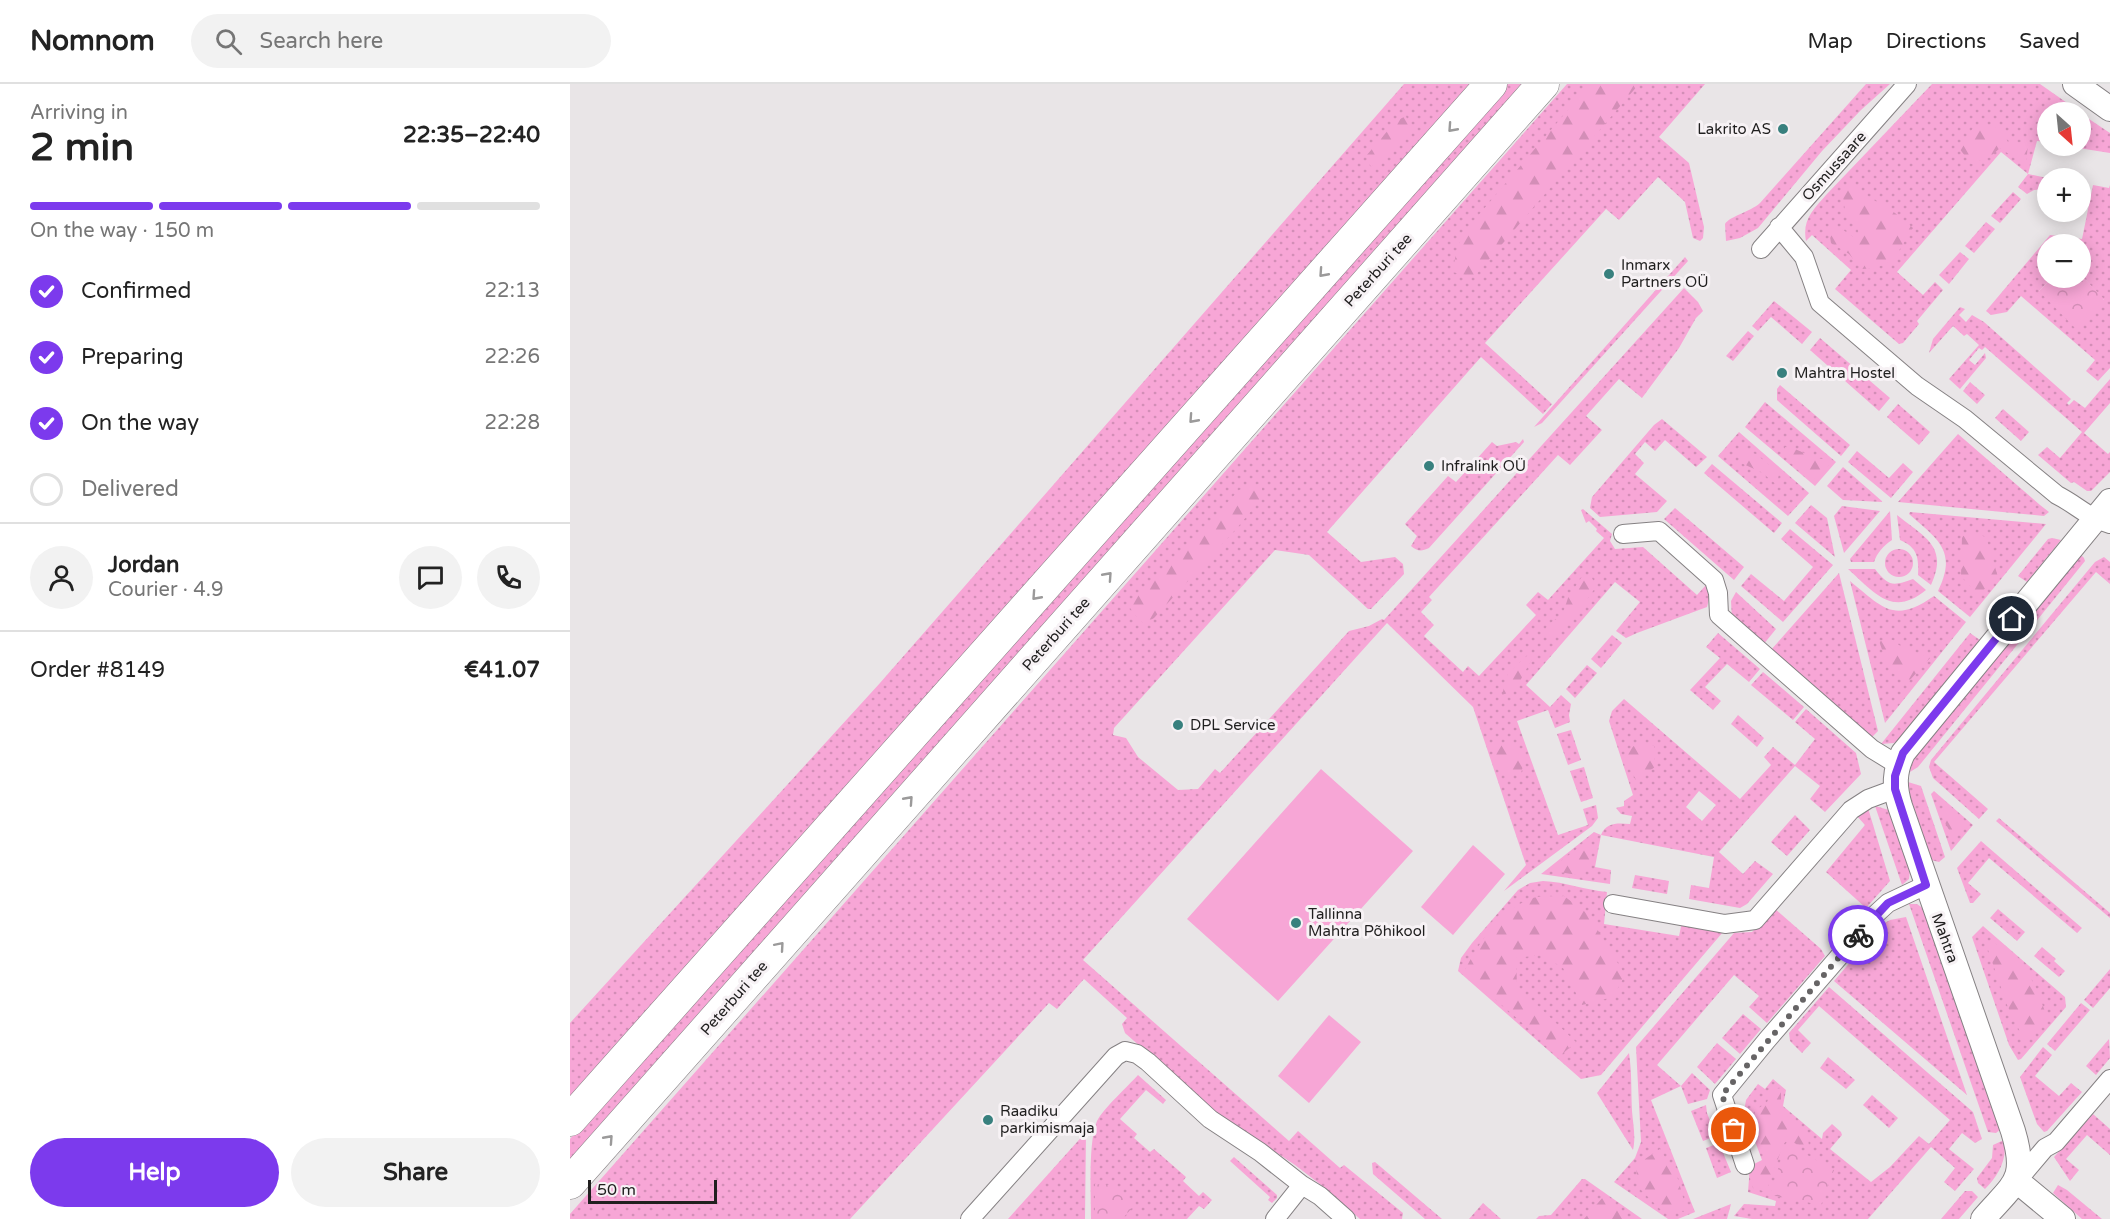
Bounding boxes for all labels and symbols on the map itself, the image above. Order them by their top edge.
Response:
north arrow [2037,102,2091,156]
place label: Lakrito AS [1697,120,1771,138]
one-way arrow [1448,121,1459,132]
marker: Lakrito AS [1776,122,1790,136]
street label: Osmussaare [1798,128,1870,204]
street label: Peterburi tee [1340,229,1416,311]
place label: Inmarx Partners OÜ [1621,256,1709,291]
one-way arrow [1319,267,1330,277]
marker: Inmarx Partners OÜ [1602,267,1616,281]
place label: Mahtra Hostel [1794,364,1895,382]
marker: Mahtra Hostel [1775,366,1789,380]
one-way arrow [1189,412,1200,423]
place label: Infralink OÜ [1441,457,1526,475]
marker: Infralink OÜ [1422,459,1436,473]
one-way arrow [1101,572,1112,582]
one-way arrow [1032,590,1043,600]
street label: Peterburi tee [1018,593,1094,675]
pin [1986,593,2037,644]
place label: DPL Service [1190,716,1275,734]
marker: DPL Service [1171,718,1185,732]
one-way arrow [902,796,913,807]
place label: Tallinna Mahtra Põhikool [1308,905,1426,940]
courier [1828,905,1888,965]
street label: Mahtra [1928,911,1962,965]
marker: Tallinna Mahtra Põhikool [1289,916,1303,930]
one-way arrow [773,942,784,953]
street label: Peterburi tee [697,957,771,1039]
place label: Raadiku parkimismaja [1000,1102,1095,1137]
pin [1708,1104,1759,1155]
marker: Raadiku parkimismaja [981,1113,995,1127]
one-way arrow [602,1136,613,1146]
scale bar [588,1177,717,1204]

